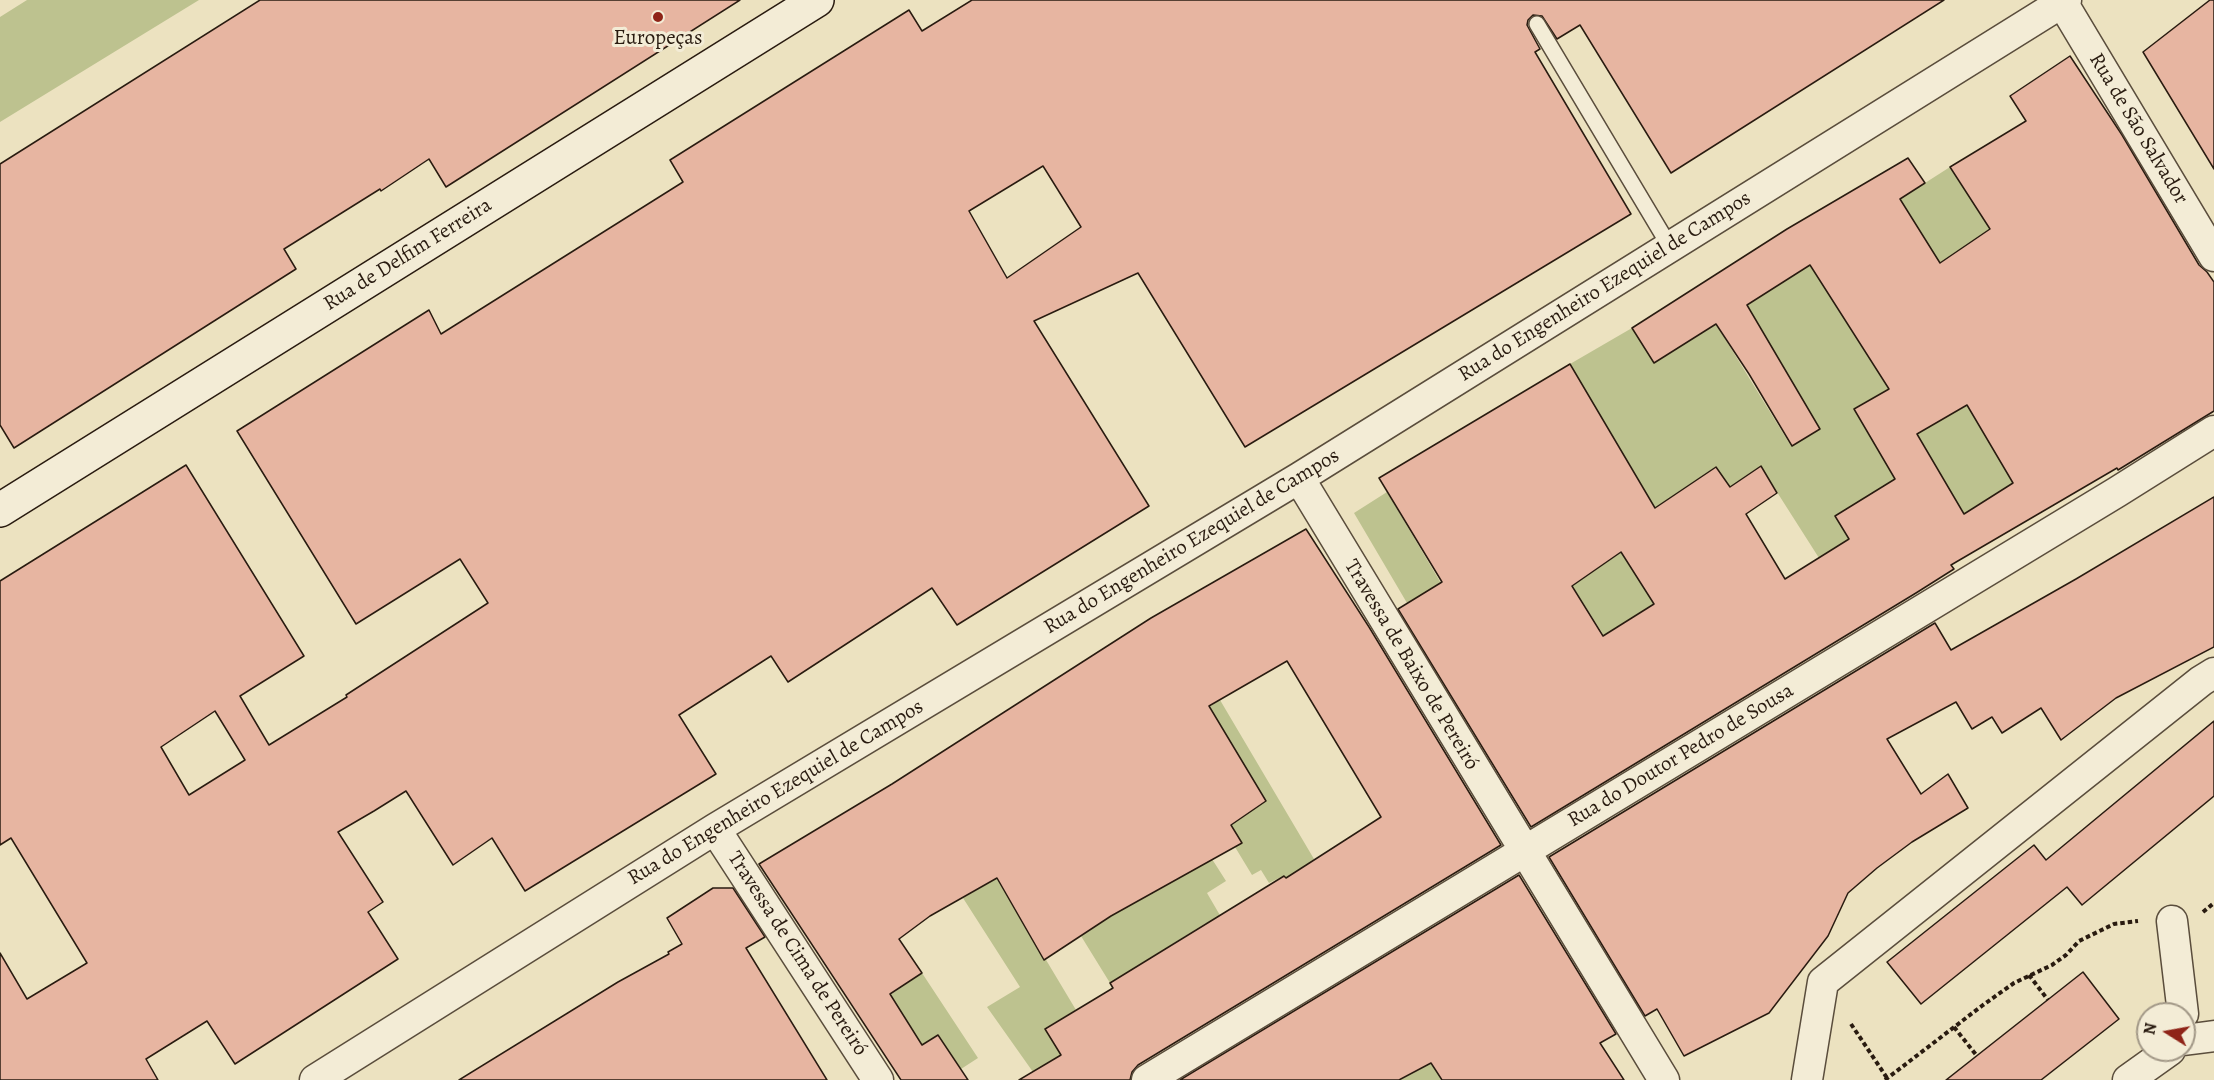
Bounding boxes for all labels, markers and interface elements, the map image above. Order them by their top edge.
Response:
marker: Europeças [651,10,665,24]
place label: Europeças [613,26,703,52]
street label: Rua de São Salvador [2083,49,2193,209]
street label: Rua do Engenheiro Ezequiel de Campos [1454,186,1756,388]
street label: Rua de Delfim Ferreira [319,193,497,317]
street label: Rua do Engenheiro Ezequiel de Campos [1040,444,1344,640]
street label: Travessa de Baixo de Pereiró [1338,555,1484,775]
street label: Rua do Doutor Pedro de Sousa [1564,679,1798,833]
street label: Rua do Engenheiro Ezequiel de Campos [624,695,928,891]
street label: Travessa de Cima de Pereiró [721,847,873,1061]
north arrow [2136,1002,2196,1062]
text: N [2138,1021,2162,1037]

